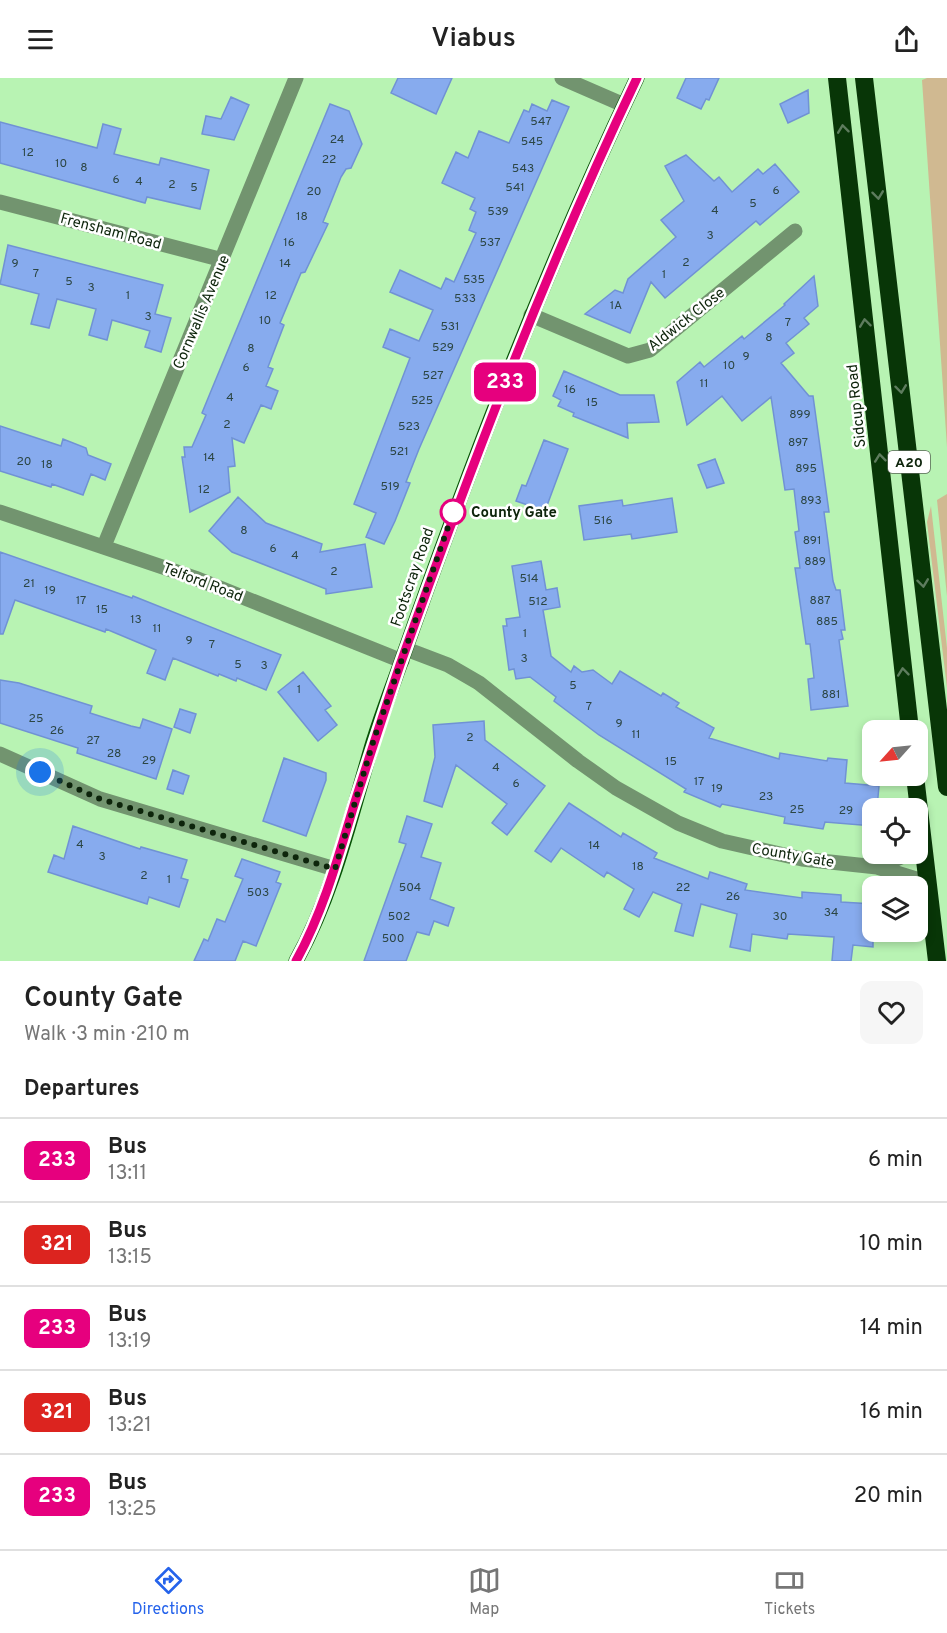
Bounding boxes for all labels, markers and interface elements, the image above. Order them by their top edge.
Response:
text: Viabus [431,22,516,56]
icon: menu [24,23,57,56]
icon: share [890,23,923,56]
house number: 547 [530,114,552,130]
one-way arrow [837,125,849,134]
house number: 24 [330,132,344,148]
house number: 545 [521,134,543,150]
house number: 12 [22,145,34,161]
house number: 22 [322,152,336,168]
house number: 10 [55,156,67,172]
house number: 8 [80,160,88,176]
house number: 543 [512,161,534,177]
house number: 6 [112,172,120,188]
house number: 4 [135,174,143,190]
house number: 2 [168,177,176,193]
house number: 5 [190,180,198,196]
house number: 541 [505,180,525,196]
house number: 6 [772,183,780,199]
house number: 20 [306,184,322,200]
one-way arrow [872,191,884,200]
house number: 5 [749,196,757,212]
house number: 4 [711,203,719,219]
house number: 539 [487,204,509,220]
house number: 18 [296,209,308,225]
street label: Frensham Road [58,210,163,255]
house number: 3 [706,228,714,244]
house number: 16 [283,235,295,251]
house number: 537 [480,235,500,251]
street label: Cornwallis Avenue [170,253,235,373]
house number: 2 [682,255,690,271]
house number: 9 [11,256,19,272]
house number: 14 [279,256,291,272]
house number: 7 [33,266,39,282]
house number: 1 [662,267,666,283]
house number: 535 [463,272,485,288]
house number: 5 [65,274,73,290]
house number: 3 [87,280,95,296]
street label: Aldwick Close [644,284,729,356]
house number: 1 [126,288,130,304]
house number: 12 [265,288,277,304]
house number: 533 [454,291,476,307]
house number: 1A [610,298,622,314]
house number: 3 [144,309,152,325]
house number: 10 [259,313,271,329]
house number: 7 [785,315,791,331]
one-way arrow [859,318,872,327]
house number: 531 [440,319,460,335]
house number: 8 [765,330,773,346]
house number: 529 [432,340,454,356]
house number: 8 [247,341,255,357]
house number: 9 [742,349,750,365]
house number: 10 [723,358,735,374]
house number: 6 [242,360,250,376]
line badge: 233 [470,362,540,402]
street label: Sidcup Road [844,363,871,449]
house number: 527 [423,368,443,384]
text: 233 [486,369,524,396]
house number: 11 [700,376,708,392]
house number: 16 [564,382,576,398]
one-way arrow [894,385,907,394]
house number: 4 [226,390,234,406]
house number: 525 [411,393,433,409]
house number: 15 [586,395,598,411]
house number: 899 [789,407,811,423]
house number: 2 [223,417,231,433]
house number: 523 [398,419,420,435]
house number: 897 [788,435,808,451]
house number: 521 [389,444,409,460]
house number: 14 [203,450,215,466]
road number: A20 [888,451,930,473]
one-way arrow [874,453,887,462]
house number: 20 [16,454,32,470]
house number: 18 [41,457,53,473]
house number: 895 [795,461,817,477]
house number: 519 [380,479,400,495]
house number: 12 [198,482,210,498]
house number: 893 [800,493,822,509]
marker: County Gate [440,499,466,525]
place label: County Gate [471,504,557,523]
house number: 516 [593,513,613,529]
house number: 8 [240,523,248,539]
street label: Footscray Road [388,525,439,630]
house number: 891 [803,533,821,549]
house number: 6 [269,541,277,557]
house number: 4 [291,548,299,564]
house number: 889 [804,554,826,570]
street label: Telford Road [160,559,245,607]
house number: 2 [330,564,338,580]
house number: 514 [519,571,539,587]
house number: 21 [23,576,35,592]
one-way arrow [916,578,929,587]
house number: 19 [44,583,56,599]
house number: 17 [76,593,86,609]
house number: 887 [810,593,830,609]
house number: 512 [528,594,548,610]
house number: 15 [96,602,108,618]
house number: 13 [130,612,142,628]
house number: 885 [816,614,838,630]
house number: 11 [153,621,161,637]
house number: 1 [523,626,527,642]
house number: 9 [185,633,193,649]
house number: 7 [209,637,215,653]
house number: 3 [520,651,528,667]
house number: 5 [234,657,242,673]
house number: 3 [260,658,268,674]
one-way arrow [898,668,910,677]
house number: 5 [569,678,577,694]
house number: 1 [297,682,301,698]
house number: 881 [821,687,841,703]
house number: 7 [586,699,592,715]
house number: 25 [29,711,43,727]
house number: 9 [615,716,623,732]
north arrow [862,720,928,786]
map controls [862,720,928,942]
house number: 26 [50,723,64,739]
house number: 11 [632,727,640,743]
house number: 2 [466,730,474,746]
house number: 27 [86,733,100,749]
house number: 28 [107,746,121,762]
house number: 29 [142,753,156,769]
house number: 15 [665,754,677,770]
your location [25,757,55,787]
house number: 4 [492,760,500,776]
house number: 17 [694,774,704,790]
house number: 6 [512,776,520,792]
house number: 19 [711,781,723,797]
house number: 23 [759,789,773,805]
button: locate [862,798,928,864]
house number: 25 [790,802,804,818]
house number: 29 [839,803,853,819]
house number: 4 [76,837,84,853]
house number: 14 [588,838,600,854]
street label: County Gate [750,840,835,873]
house number: 3 [98,849,106,865]
house number: 18 [632,859,644,875]
house number: 2 [140,868,148,884]
house number: 1 [167,872,171,888]
button: layers [862,876,928,942]
house number: 504 [399,880,421,896]
house number: 22 [676,880,690,896]
house number: 503 [247,885,269,901]
house number: 26 [726,889,740,905]
house number: 34 [824,905,838,921]
house number: 502 [388,909,410,925]
house number: 30 [773,909,787,925]
house number: 500 [382,931,404,947]
text: County Gate [24,981,183,1017]
button: heart [860,981,923,1044]
text: Walk · 3 min · 210 m [24,1022,190,1048]
text: Departures [24,1076,140,1103]
text: Bus [108,1134,147,1161]
text: 233 [38,1147,76,1174]
text: 6 min [868,1147,923,1174]
text: 13:11 [108,1161,147,1187]
text: Bus [108,1218,147,1245]
text: 321 [40,1231,74,1258]
text: 10 min [859,1231,923,1258]
text: 13:15 [108,1245,152,1271]
text: Bus [108,1302,147,1329]
text: 233 [38,1315,76,1342]
text: 14 min [860,1315,923,1342]
text: 13:19 [108,1329,151,1355]
text: Bus [108,1386,147,1413]
text: 321 [40,1399,74,1426]
text: 16 min [860,1399,923,1426]
text: 13:21 [108,1413,152,1439]
text: Bus [108,1470,147,1497]
text: 233 [38,1483,76,1510]
text: 20 min [854,1483,923,1510]
text: 13:25 [108,1497,157,1523]
tab: Directions [132,1564,204,1620]
tab: Map [468,1564,501,1620]
tab: Tickets [764,1564,815,1620]

